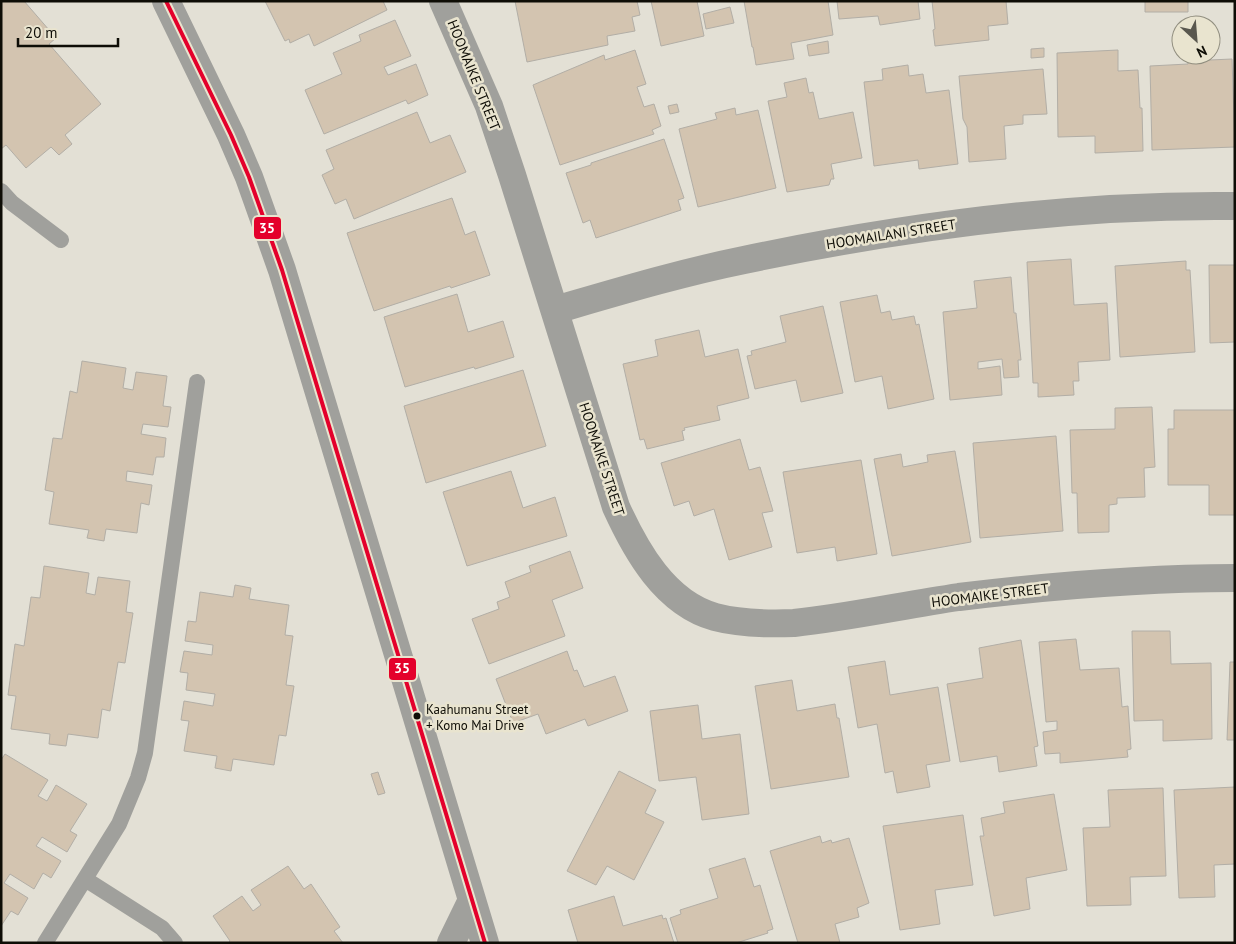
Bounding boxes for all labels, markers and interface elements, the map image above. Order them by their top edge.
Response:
scale bar [18,15,118,47]
north arrow [1171,15,1221,65]
street label: HOOMAIKE STREET [444,17,505,133]
text: 20 m [25,23,58,42]
text: N [1194,42,1210,62]
street label: HOOMAILANI STREET [825,215,957,253]
line badge: 35 [253,216,282,240]
text: 35 [259,219,275,237]
street label: HOOMAIKE STREET [575,400,629,518]
street label: HOOMAIKE STREET [930,579,1050,611]
line badge: 35 [388,657,417,681]
text: 35 [394,659,410,677]
place label: Kaahumanu Street + Komo Mai Drive [426,701,529,734]
marker: Kaahumanu Street + Komo Mai Drive [412,711,422,721]

